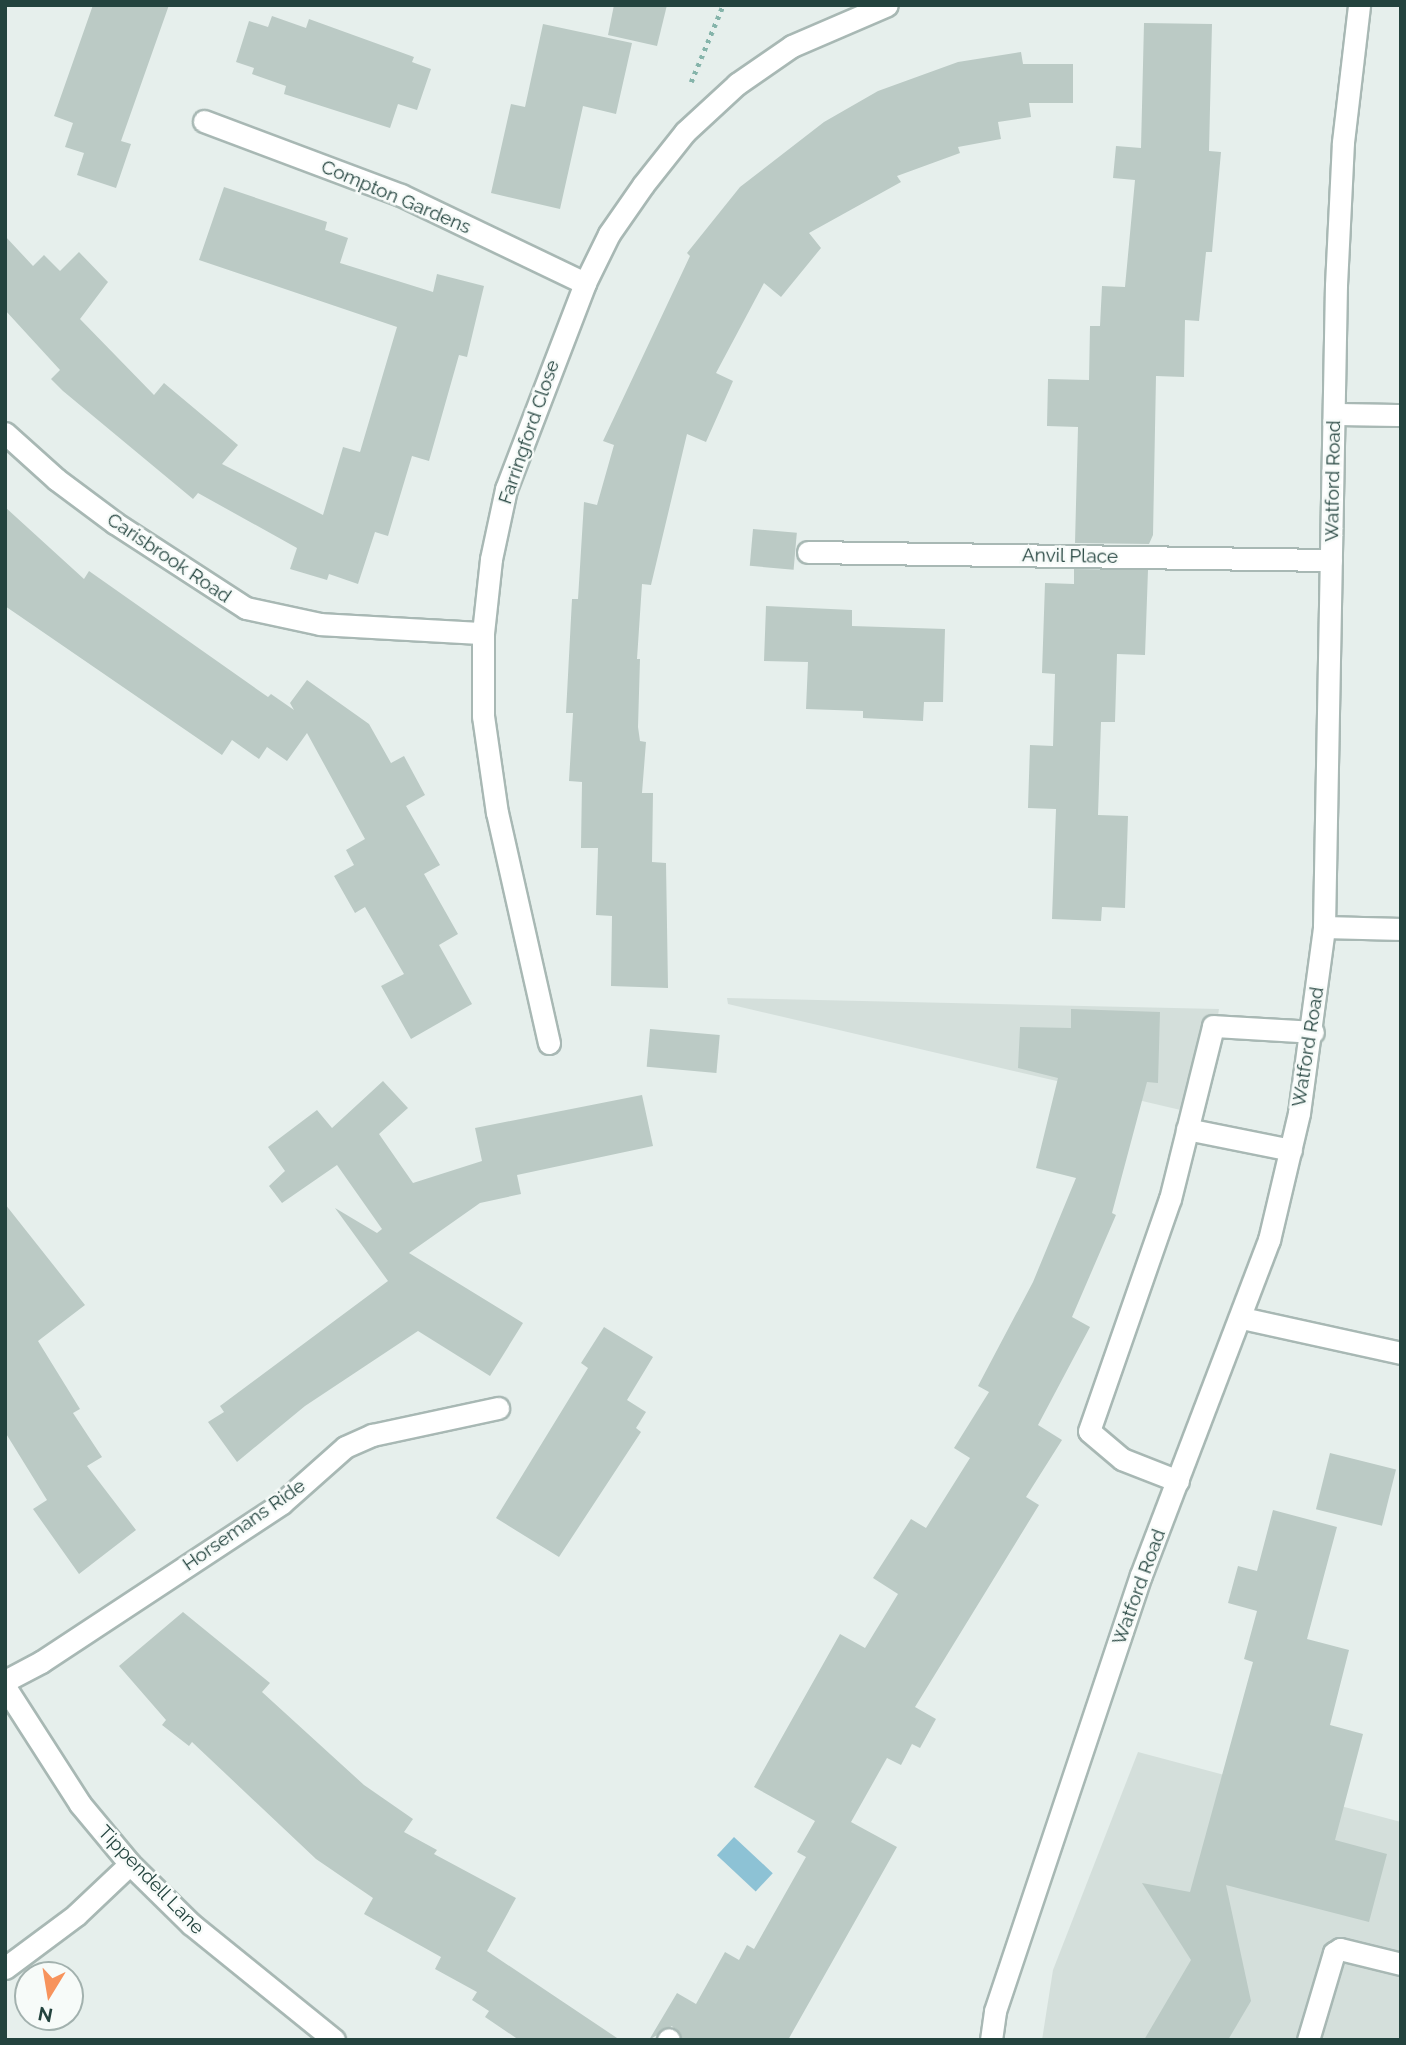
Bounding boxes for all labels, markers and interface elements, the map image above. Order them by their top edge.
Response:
street label: Compton Gardens [318,155,474,239]
street label: Farringford Close [494,357,564,507]
street label: Watford Road [1321,420,1345,542]
street label: Carisbrook Road [103,508,235,608]
street label: Anvil Place [1021,544,1119,568]
street label: Watford Road [1287,985,1329,1109]
street label: Horsemans Ride [178,1474,310,1576]
street label: Watford Road [1108,1526,1170,1648]
street label: Tippendell Lane [93,1821,209,1939]
north arrow [14,1961,84,2031]
text: N [36,2002,55,2027]

